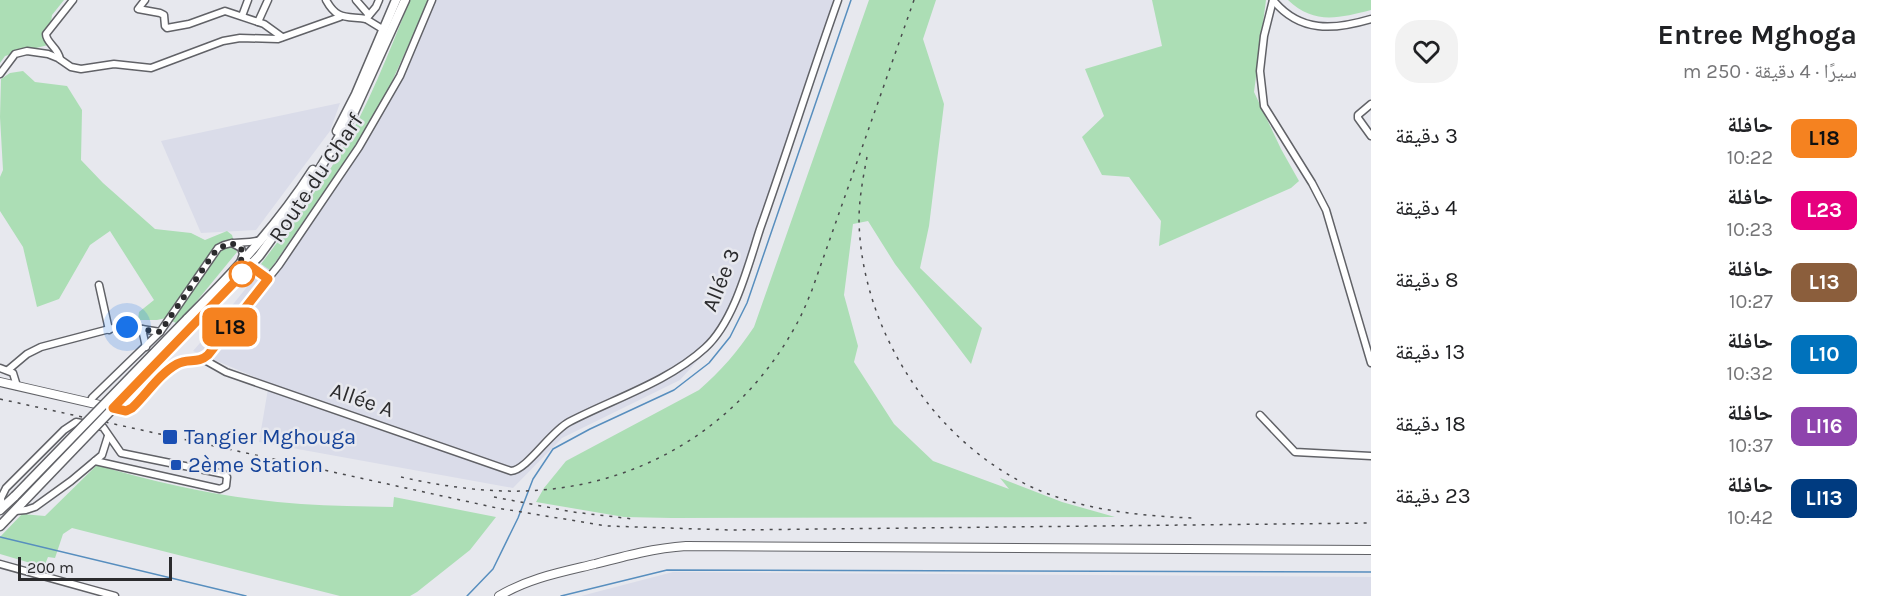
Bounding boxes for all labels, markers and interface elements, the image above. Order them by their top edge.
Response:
text: Entree Mghoga [1658,18,1857,51]
button: heart [1395,20,1458,83]
text: سيرًا · 4 دقيقة · 250 m [1683,60,1857,83]
street label: Route du Charf [263,108,369,247]
text: حافلة [1727,112,1773,138]
text: 3 دقيقة [1395,123,1458,149]
text: L18 [1808,126,1840,150]
text: 10:22 [1727,146,1773,169]
text: حافلة [1727,184,1773,210]
text: 4 دقيقة [1395,195,1457,221]
text: L23 [1806,198,1842,222]
text: 10:23 [1727,218,1773,241]
street label: Allée 3 [697,245,745,315]
text: حافلة [1727,256,1773,282]
unlabelled marker [229,261,255,287]
text: 8 دقيقة [1395,267,1458,293]
text: L13 [1809,270,1839,294]
text: 10:27 [1729,290,1773,313]
line badge: L18 [196,308,264,346]
your location [112,312,142,342]
text: L18 [214,315,246,339]
text: حافلة [1727,328,1773,354]
text: 13 دقيقة [1395,339,1465,365]
text: L10 [1808,342,1840,366]
text: 10:32 [1727,362,1773,385]
street label: Allée A [327,377,397,423]
text: حافلة [1727,400,1773,426]
text: 18 دقيقة [1395,411,1466,437]
text: LI16 [1805,414,1843,438]
place label: Tangier Mghouga [184,424,356,450]
marker: Tangier Mghouga [161,428,179,446]
text: 10:37 [1729,434,1773,457]
place label: 2ème Station [188,452,323,478]
marker: 2ème Station [169,458,183,472]
text: حافلة [1727,472,1773,498]
text: 23 دقيقة [1395,483,1471,509]
text: LI13 [1805,486,1843,510]
text: 10:42 [1727,506,1773,529]
scale bar [18,554,172,582]
text: 200 m [27,558,74,577]

